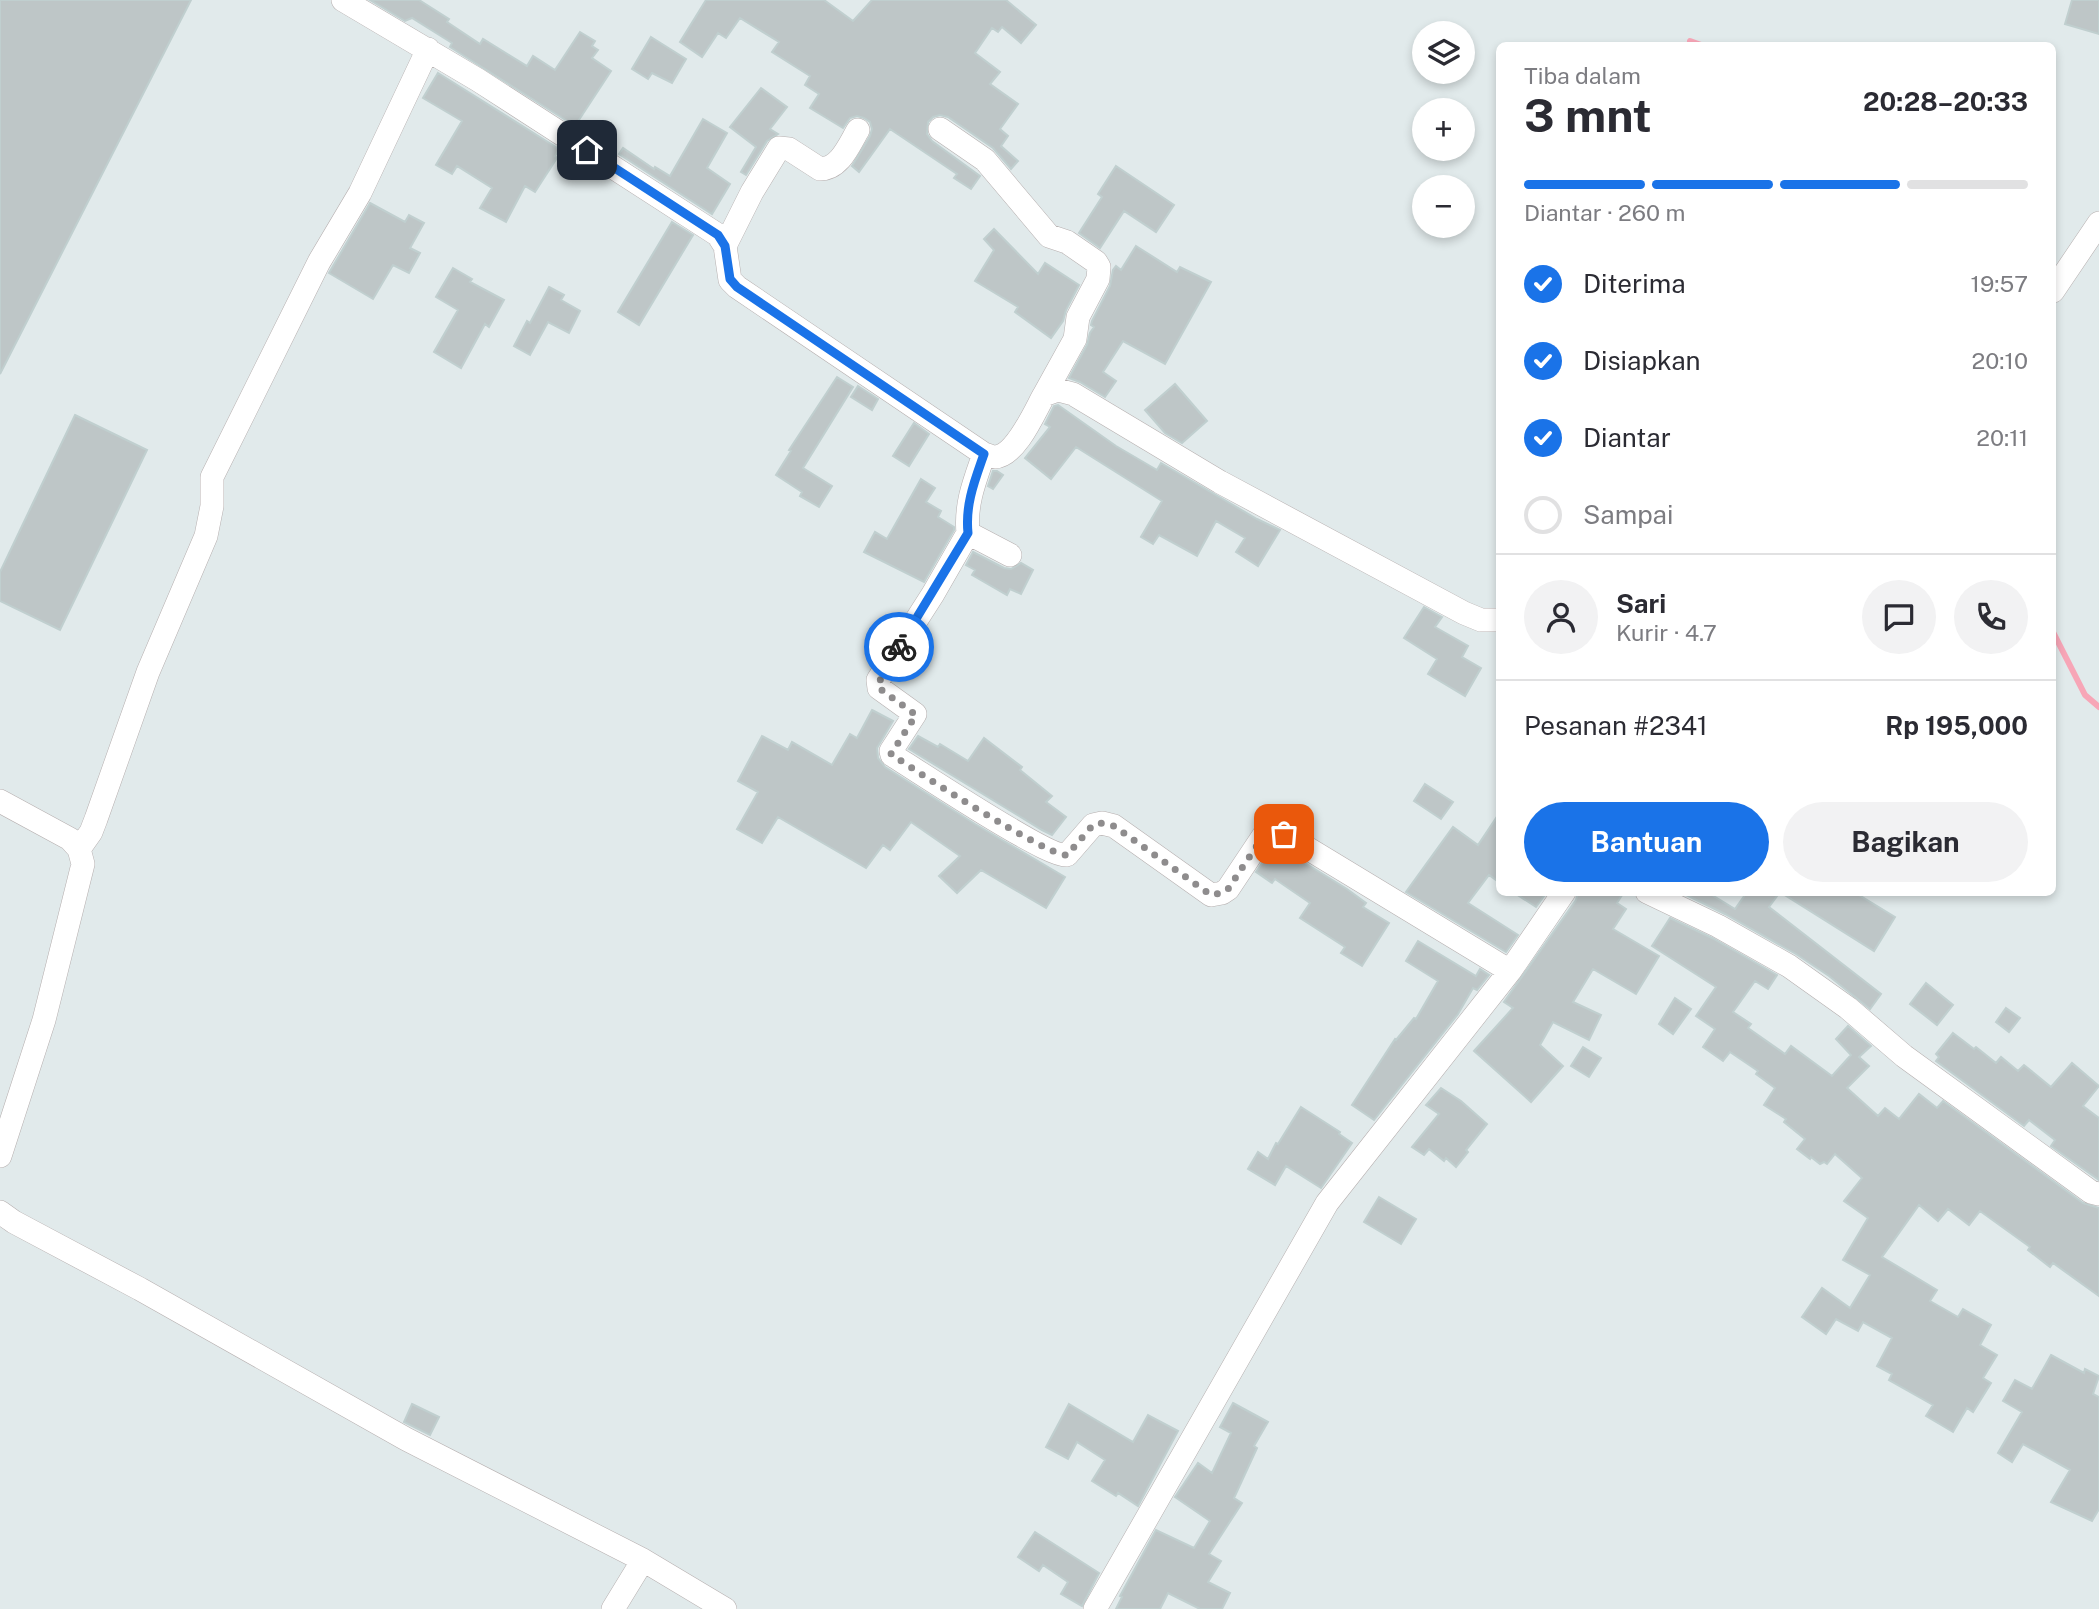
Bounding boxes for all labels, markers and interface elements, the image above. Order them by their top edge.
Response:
map controls [1412,21,1475,238]
button: layers [1412,21,1475,84]
text: Tiba dalam [1524,62,1641,89]
text: 20:28–20:33 [1863,86,2028,117]
text: 3 mnt [1524,88,1652,142]
button: + [1412,98,1475,161]
pin [557,120,617,180]
icon: home [568,131,606,169]
button: − [1412,175,1475,238]
text: Diantar · 260 m [1524,199,1685,226]
icon: check [1524,265,1562,303]
text: Diterima [1583,268,1686,299]
text: 19:57 [1971,270,2028,297]
icon: check [1524,342,1562,380]
text: Disiapkan [1583,345,1701,376]
text: 20:10 [1972,347,2028,374]
icon: check [1524,419,1562,457]
text: Diantar [1583,422,1671,453]
text: 20:11 [1976,424,2028,451]
text: Sampai [1583,499,1673,530]
button: person [1524,580,1598,654]
button: chat [1862,580,1936,654]
button: phone [1954,580,2028,654]
text: Sari [1616,588,1666,619]
courier [864,612,934,682]
text: Kurir · 4.7 [1616,619,1717,646]
icon: bike [880,628,918,666]
text: Pesanan #2341 [1524,710,1708,741]
text: Rp 195,000 [1885,710,2028,741]
button: Bantuan [1524,802,1769,882]
button: Bagikan [1783,802,2028,882]
pin [1254,804,1314,864]
icon: bag [1265,815,1303,853]

